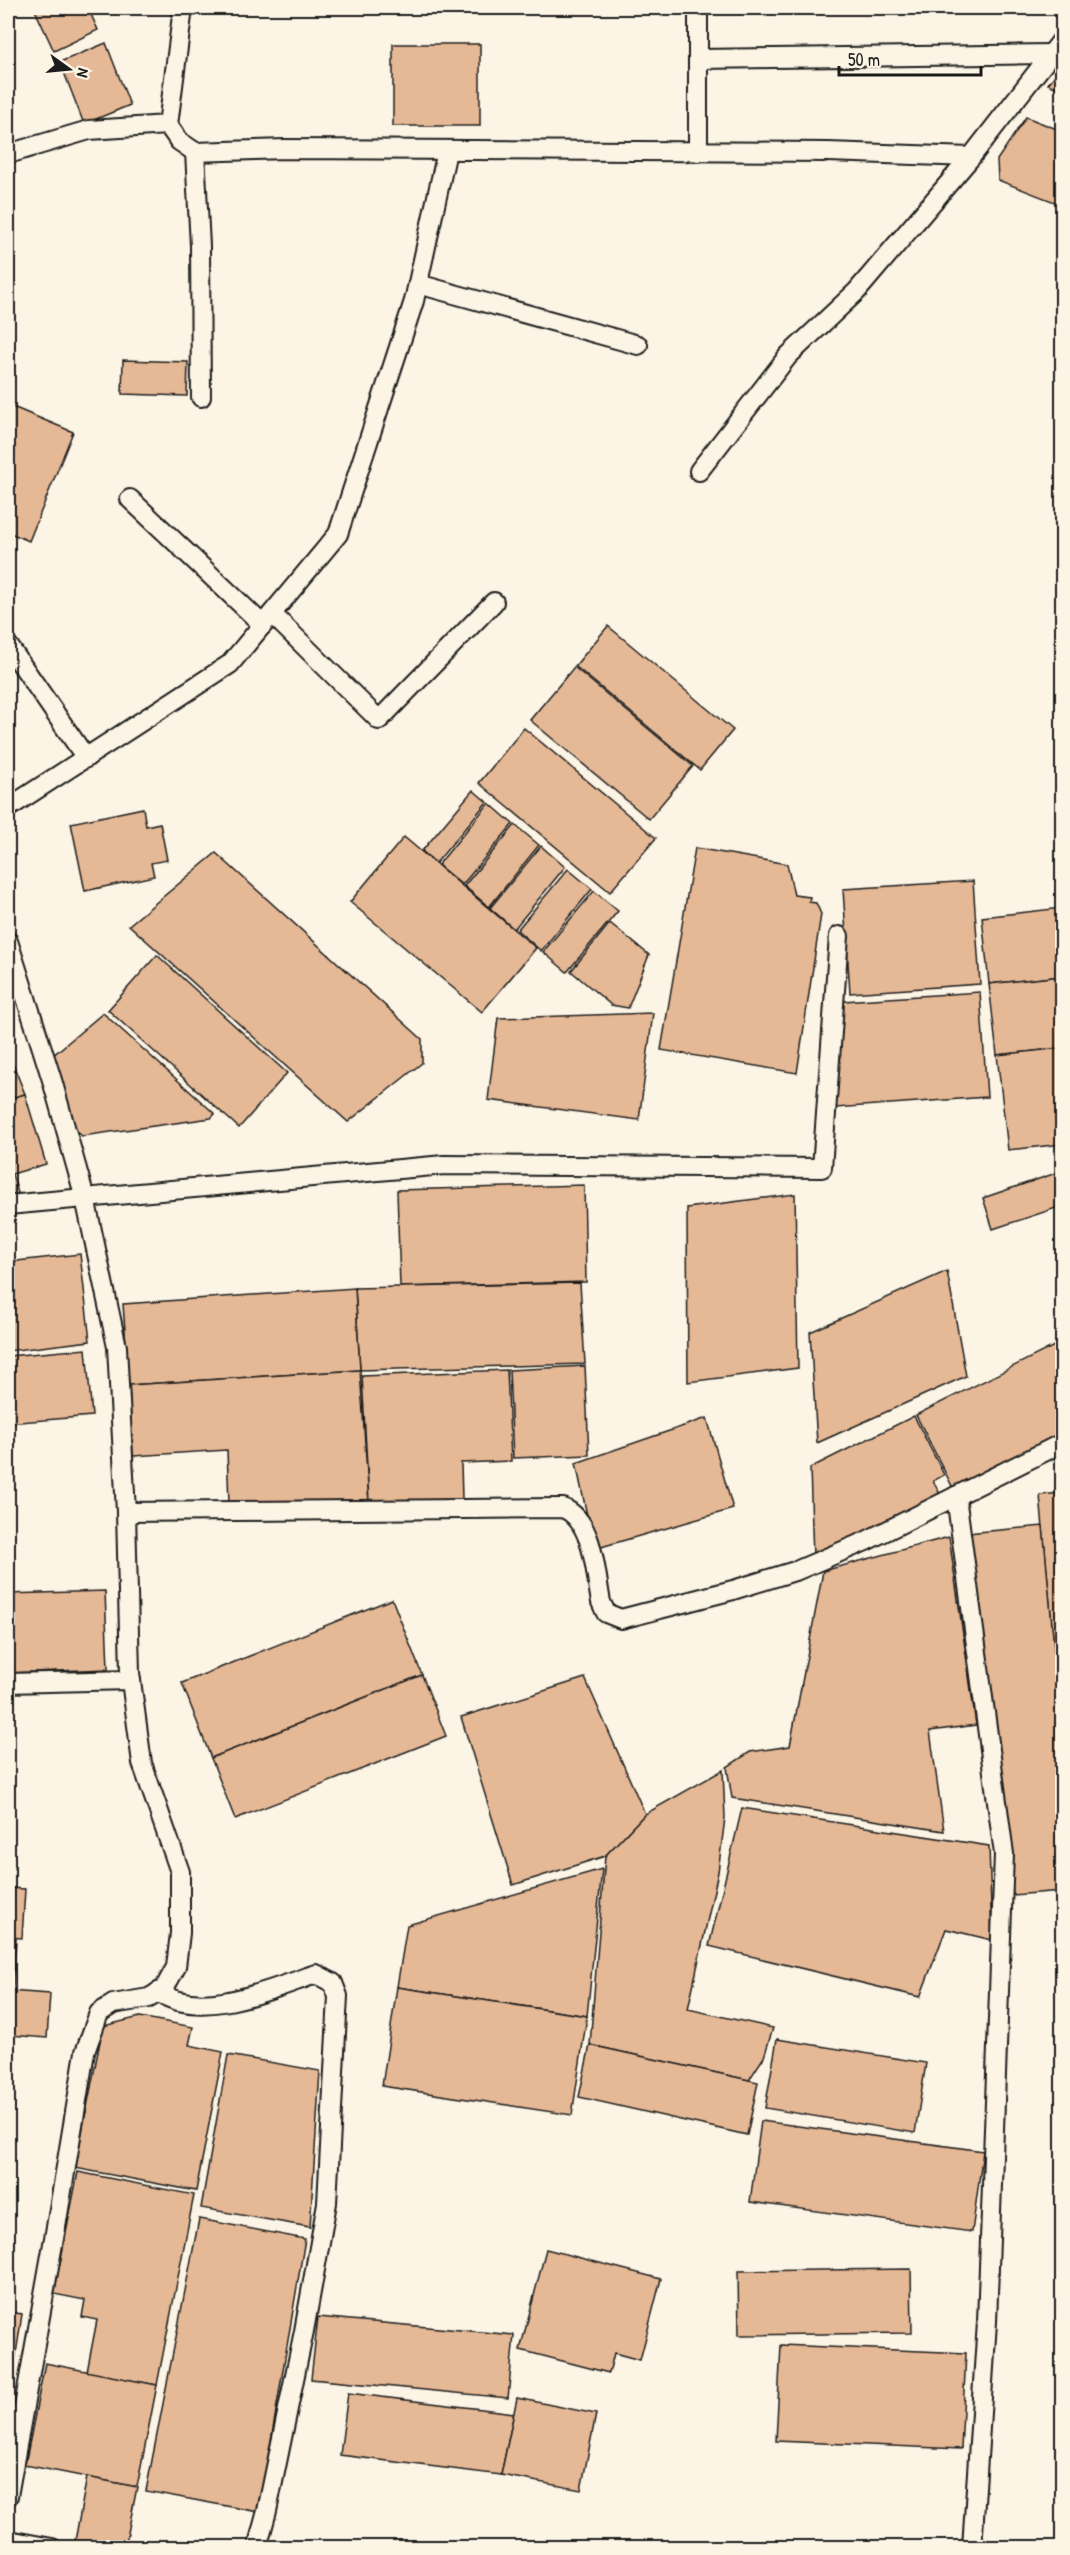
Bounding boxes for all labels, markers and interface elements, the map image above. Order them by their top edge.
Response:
north arrow [39,39,99,99]
scale bar [839,39,982,77]
text: 50 m [848,47,880,72]
text: N [72,66,95,80]

